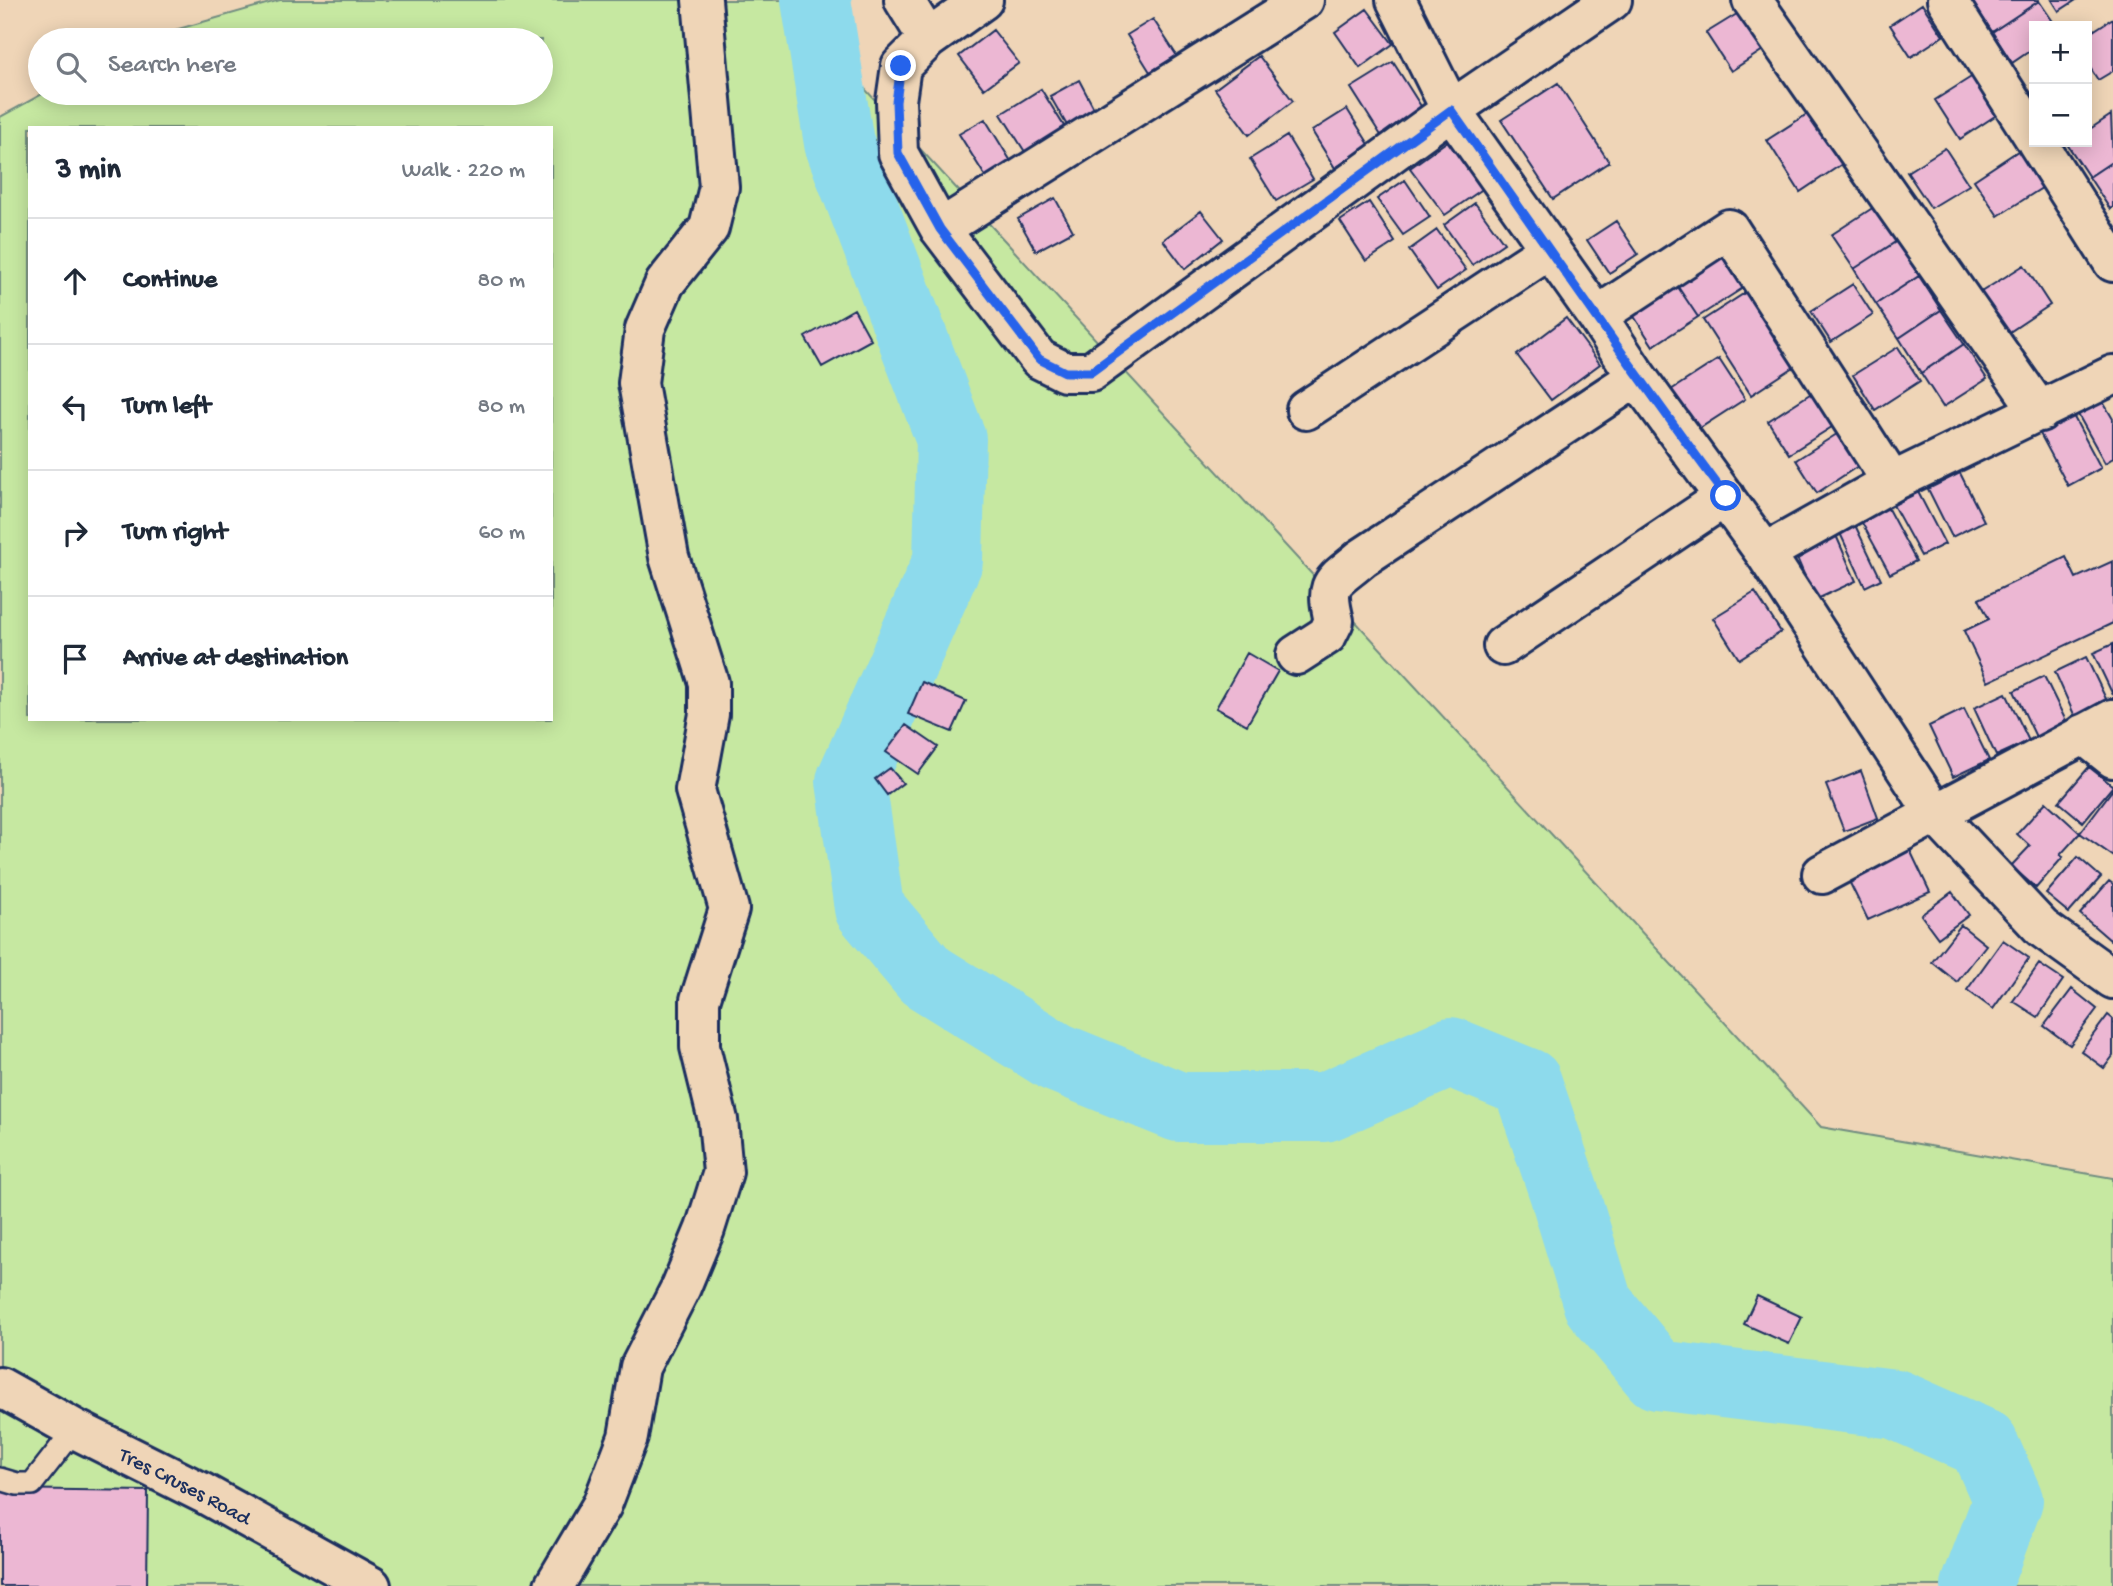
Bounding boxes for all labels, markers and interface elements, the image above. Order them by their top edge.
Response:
map controls [2029,21,2092,147]
button: + [2029,21,2092,84]
search box [28,28,553,105]
icon: search [52,48,90,86]
route end [885,50,916,81]
text: Search here [108,51,236,82]
button: − [2029,84,2092,147]
text: 3 min [56,154,121,189]
text: Walk · 220 m [402,158,525,185]
icon: ahead [56,262,94,300]
text: Continue [123,266,217,297]
text: 80 m [478,268,525,295]
icon: left [56,388,94,426]
text: Turn left [123,392,211,423]
text: 80 m [478,394,525,421]
route start [1710,480,1741,511]
icon: right [56,514,94,552]
text: Turn right [123,518,227,549]
text: 60 m [479,520,525,547]
icon: arrive [56,640,94,678]
text: Arrive at destination [123,644,348,675]
street label: Tres Cruses Road [113,1444,256,1534]

